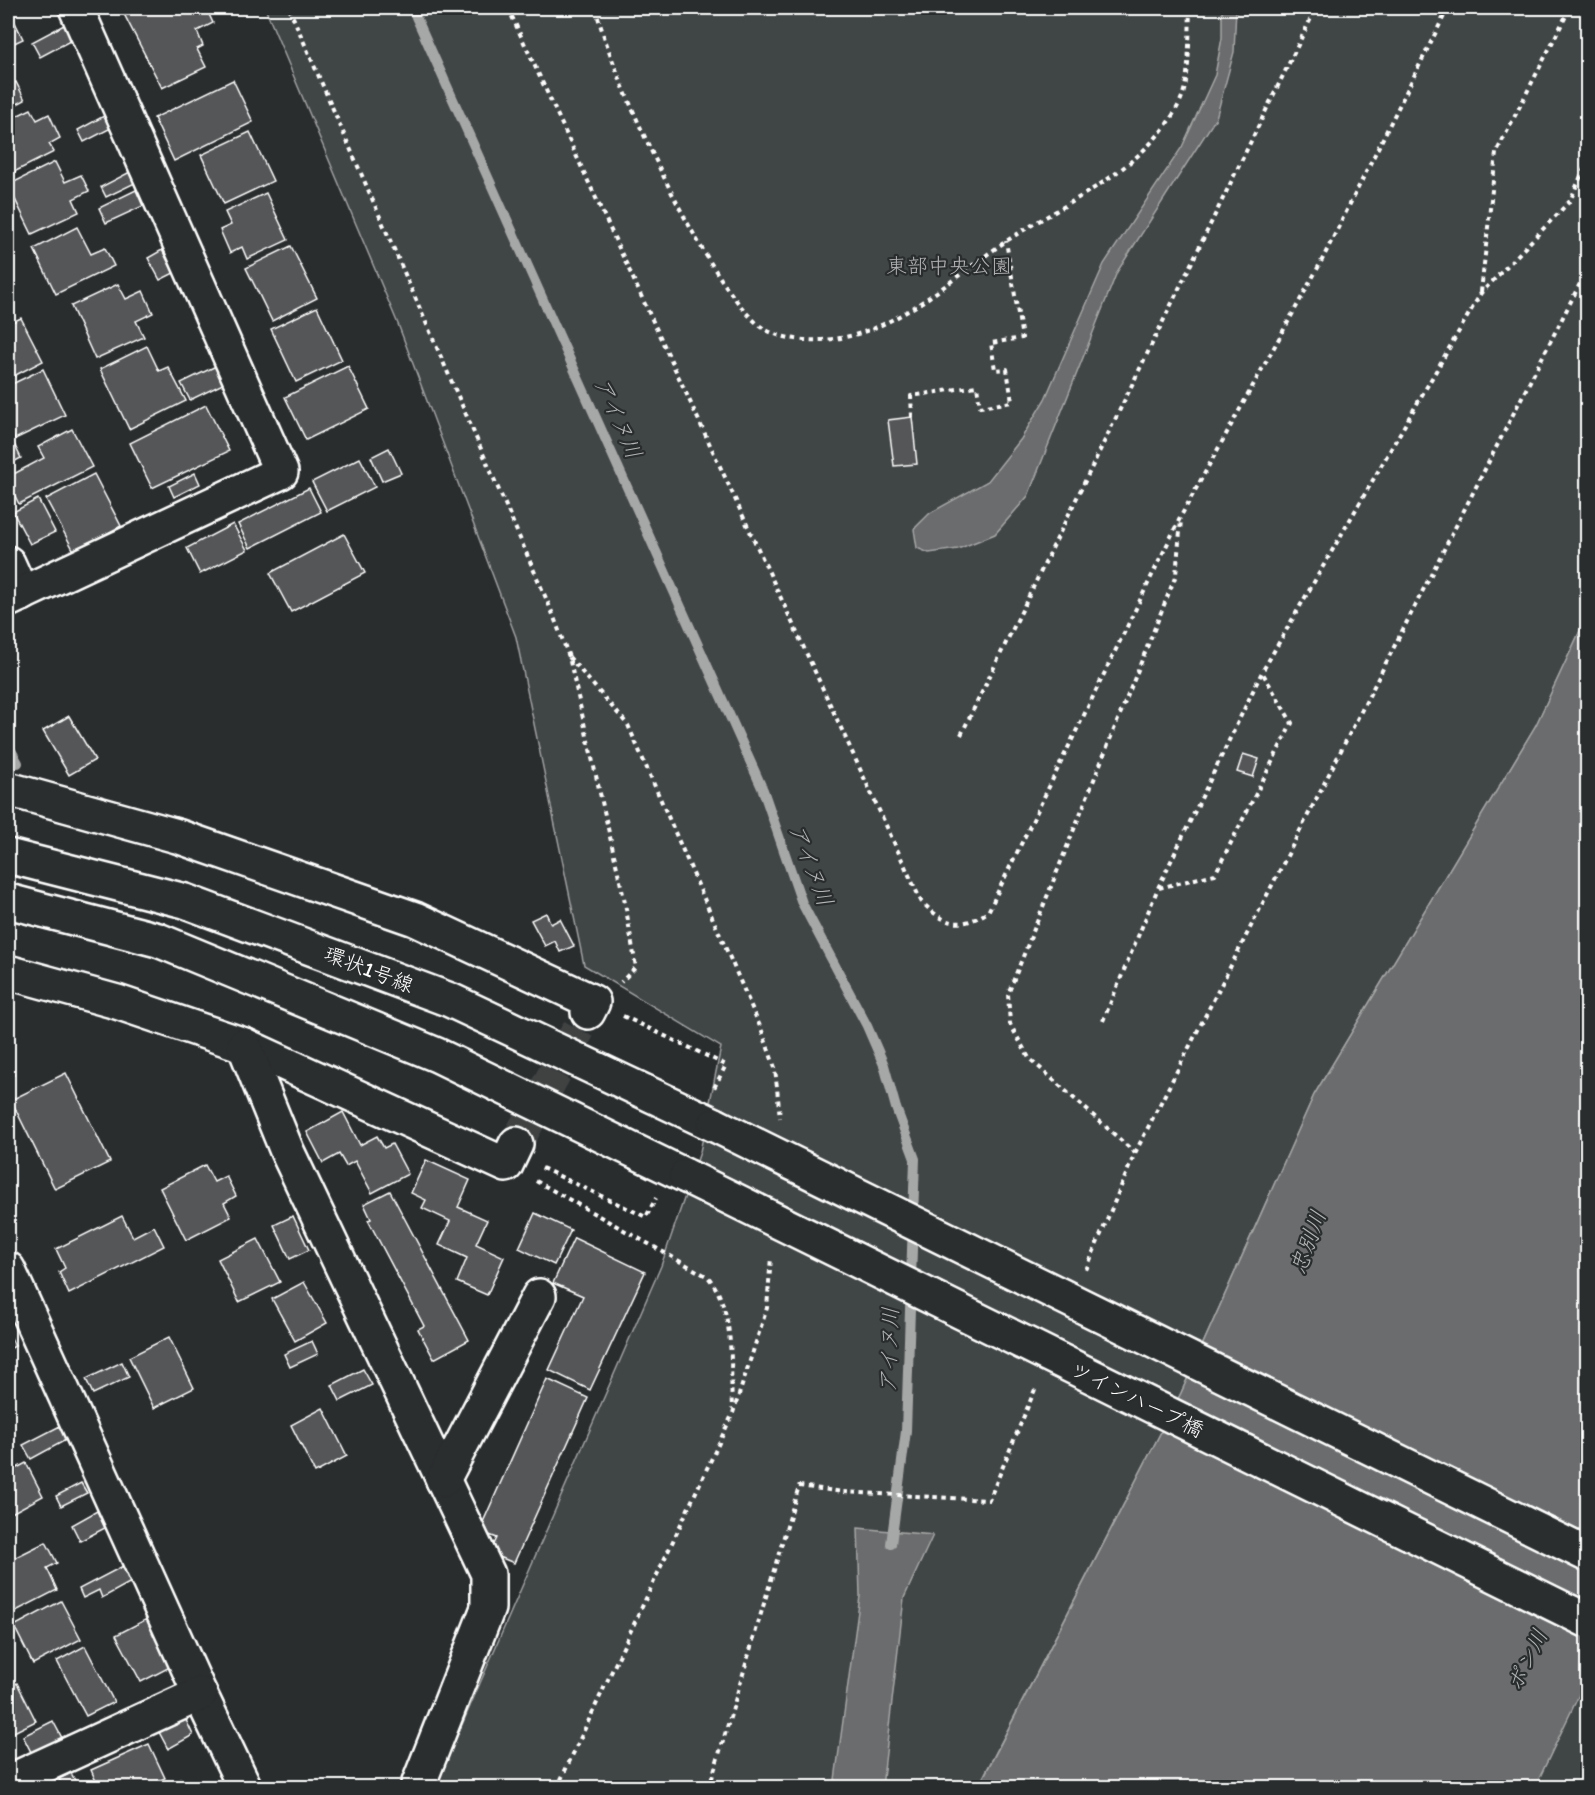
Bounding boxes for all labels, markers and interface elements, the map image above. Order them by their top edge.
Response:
park label: 東部中央公園 [886,253,1012,278]
water label: アイヌ川 [588,373,648,463]
water label: アイヌ川 [783,820,839,910]
street label: 環状1号線 [321,941,417,997]
water label: 忠別川 [1284,1206,1332,1278]
water label: アイヌ川 [874,1306,904,1394]
street label: ツインハープ橋 [1066,1356,1208,1442]
water label: ポン川 [1500,1624,1554,1696]

